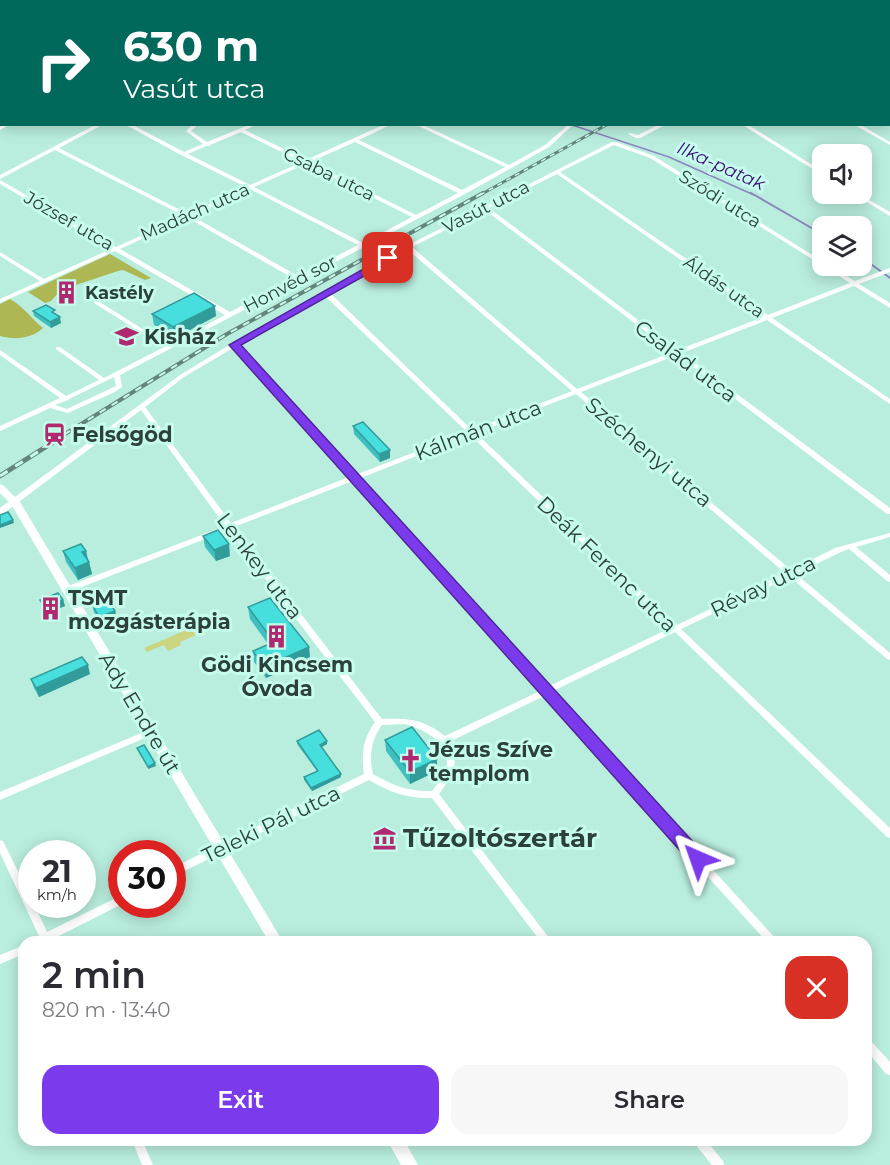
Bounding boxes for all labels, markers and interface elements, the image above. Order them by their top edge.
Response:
text: 630 m [123,20,259,72]
icon: right [24,24,102,102]
text: Vasút utca [123,72,265,105]
water label: Ilka-patak [674,137,770,196]
street label: Csaba utca [280,142,378,206]
map controls [812,144,872,276]
button: sound [812,144,872,204]
street label: Sződi utca [675,165,765,233]
street label: Vasút utca [439,176,533,238]
street label: Madách utca [137,178,253,246]
street label: József utca [19,186,118,255]
button: layers [812,216,872,276]
pin [362,232,413,283]
icon: arrive [371,241,404,274]
street label: Honvéd sor [240,250,340,318]
street label: Áldás utca [679,251,769,323]
building icon: Kastély [54,280,80,306]
place label: Kastély [85,282,154,304]
street label: Család utca [630,315,742,407]
school or university icon: Kisház [113,323,139,349]
place label: Kisház [144,324,216,349]
street label: Széchenyi utca [581,392,717,512]
street label: Kálmán utca [411,394,545,466]
station icon: Felsőgöd [41,421,67,447]
place label: Felsőgöd [72,422,173,447]
street label: Deák Ferenc utca [532,491,682,637]
street label: Lenkey utca [212,508,308,624]
street label: Révay utca [706,550,820,622]
place label: TSMT mozgásterápia [68,585,231,634]
building icon: TSMT mozgásterápia [37,596,63,622]
building icon: Gödi Kincsem Óvoda [264,623,290,649]
street label: Ady Endre út [94,648,186,778]
place label: Gödi Kincsem Óvoda [201,652,353,701]
place label: Jézus Szíve templom [428,737,553,786]
church icon: Jézus Szíve templom [398,748,424,774]
street label: Teleki Pál utca [198,780,344,868]
place label: Tűzoltószertár [403,822,597,854]
museum icon: Tűzoltószertár [372,825,398,851]
position arrow [666,827,730,891]
speed limit sign: 30 [108,840,186,918]
text: 21 [42,853,72,890]
text: km/h [37,885,77,904]
text: 2 min [42,953,146,997]
button: close [785,956,848,1019]
text: 820 m · 13:40 [42,998,171,1022]
button: Exit [42,1065,439,1134]
button: Share [451,1065,848,1134]

